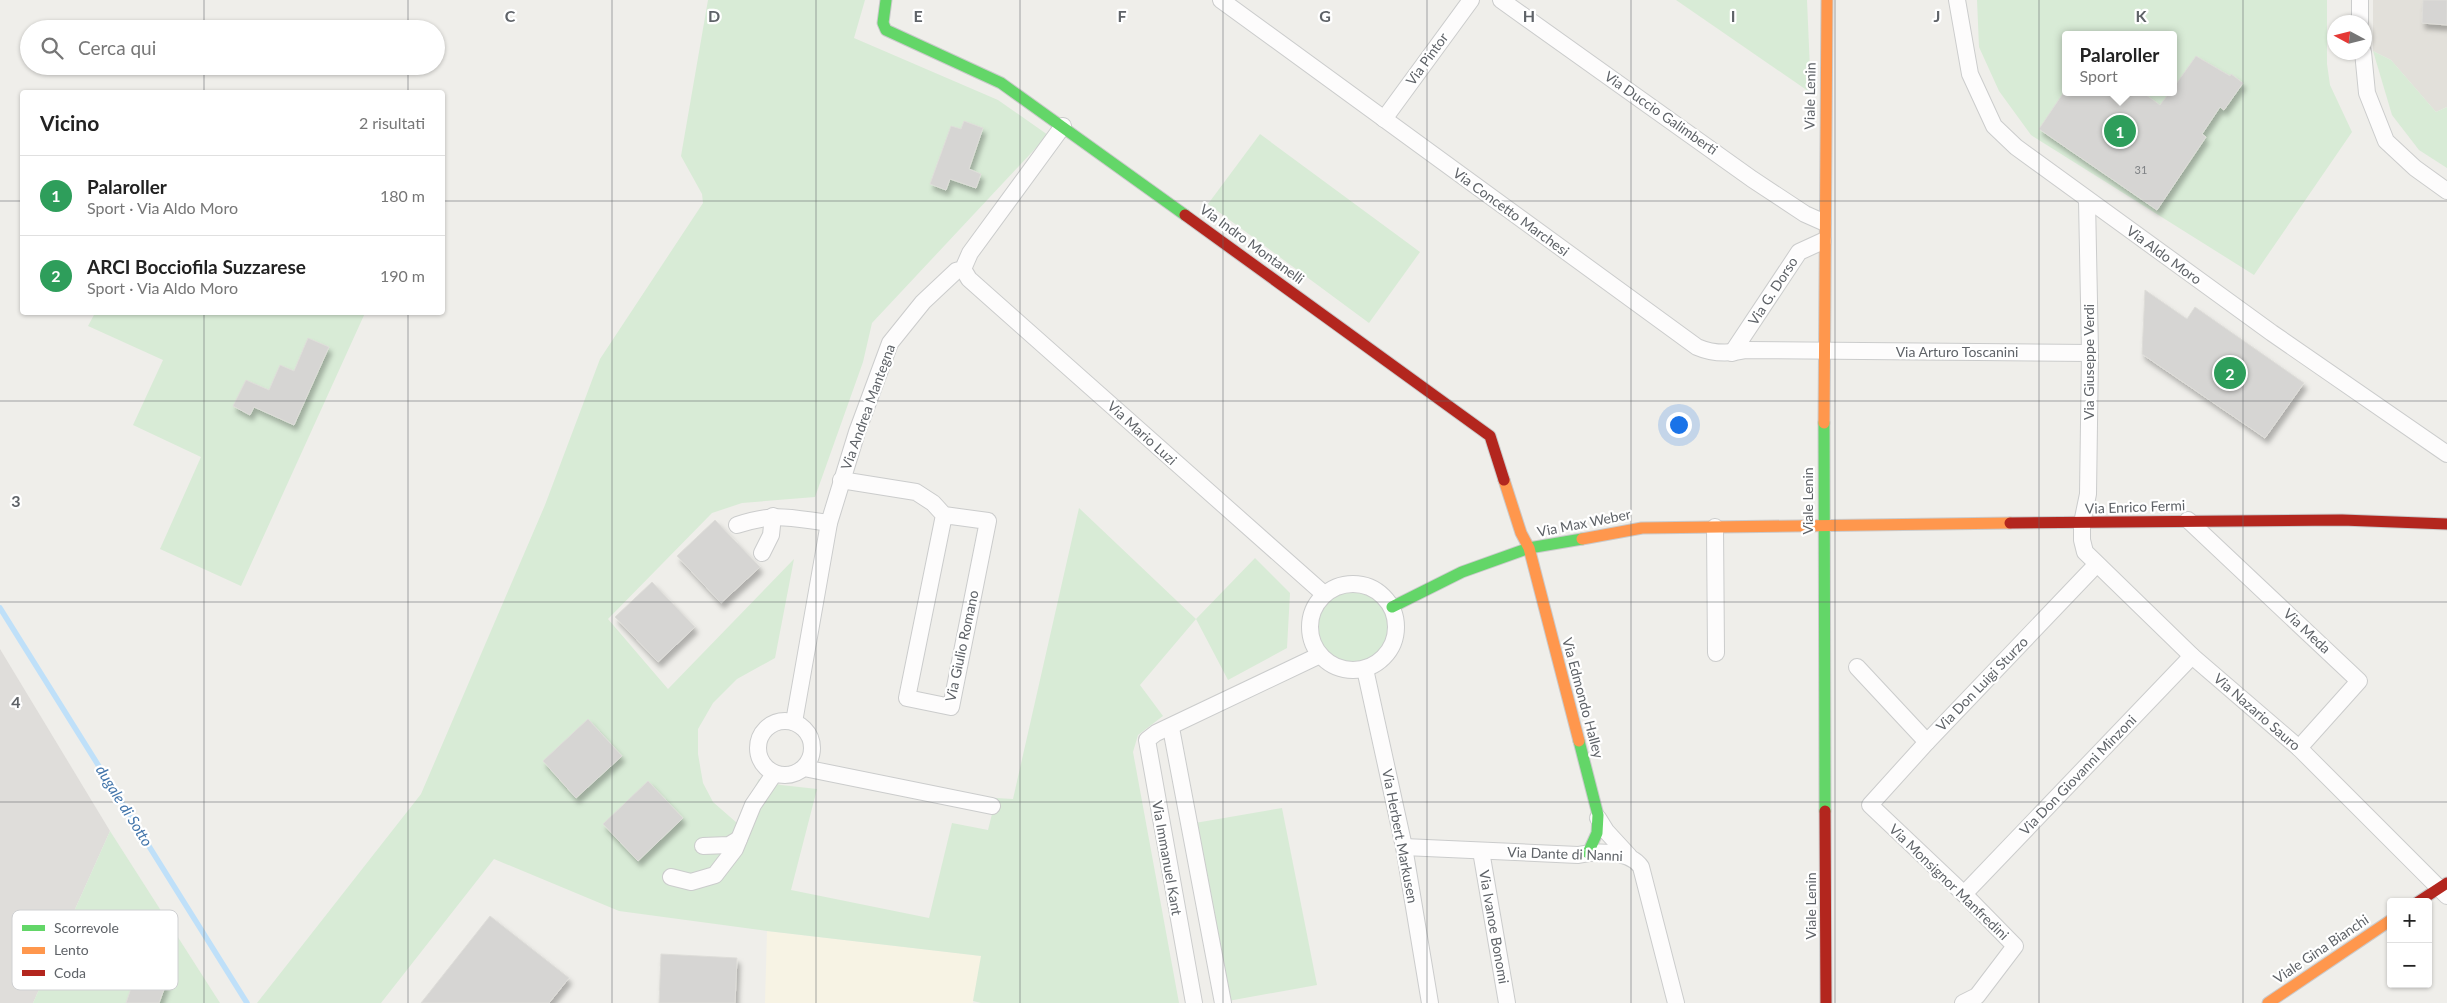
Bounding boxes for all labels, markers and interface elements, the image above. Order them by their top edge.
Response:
text: C [505,6,516,25]
text: D [708,6,720,25]
text: E [913,6,923,25]
text: F [1117,6,1127,25]
text: G [1319,6,1331,25]
text: H [1523,6,1535,25]
text: I [1731,6,1735,25]
text: J [1934,6,1940,25]
text: K [2136,6,2148,25]
north arrow [2327,15,2372,60]
search box [20,20,445,75]
street label: Via Pintor [1402,29,1451,88]
popup [2062,31,2177,96]
icon: search [38,34,66,62]
text: Cerca qui [78,36,156,59]
text: Palaroller [2080,43,2159,66]
street label: Viale Lenin [1800,62,1819,130]
text: Sport [2080,66,2118,85]
street label: Via Duccio Galimberti [1601,67,1721,158]
text: Vicino [40,110,99,135]
pin: 1 [2104,112,2136,150]
text: 2 risultati [359,113,425,132]
house number: 31 [2135,163,2147,176]
street label: Via Concetto Marchesi [1450,164,1573,259]
text: Palaroller [87,175,167,198]
text: 1 [51,186,61,205]
text: 180 m [380,186,425,205]
text: Sport · Via Aldo Moro [87,198,238,217]
street label: Via Indro Montanelli [1197,200,1308,287]
street label: Via Aldo Moro [2123,222,2205,288]
street label: Via G. Dorso [1744,253,1801,328]
text: ARCI Bocciofila Suzzarese [87,255,306,278]
text: 2 [51,266,61,285]
text: 190 m [380,266,425,285]
text: Sport · Via Aldo Moro [87,278,238,297]
street label: Via Giuseppe Verdi [2080,304,2097,420]
street label: Via Andrea Mantegna [837,342,898,472]
street label: Via Arturo Toscanini [1896,343,2018,360]
pin: 2 [2214,354,2246,392]
street label: Via Mario Luzi [1104,397,1180,468]
your location [1666,412,1692,438]
street label: Viale Lenin [1799,467,1816,535]
text: 3 [11,491,21,510]
street label: Via Enrico Fermi [2085,496,2185,517]
street label: Via Max Weber [1536,505,1632,540]
street label: Via Giulio Romano [941,589,982,703]
street label: Via Meda [2280,605,2335,657]
street label: Via Don Luigi Sturzo [1932,633,2031,734]
street label: Via Edmondo Halley [1559,636,1608,761]
street label: Via Nazario Sauro [2211,669,2304,754]
text: 4 [11,692,21,711]
street label: Via Don Giovanni Minzoni [2016,711,2140,838]
water label: dugale di Sotto [93,762,157,850]
street label: Via Herbert Markusen [1379,767,1422,904]
street label: Via Immanuel Kant [1149,799,1186,917]
street label: Via Monsignor Manfredini [1886,820,2013,943]
street label: Via Dante di Nanni [1507,843,1623,864]
street label: Via Ivanoe Bonomi [1476,869,1513,985]
street label: Viale Lenin [1802,872,1819,940]
map controls [2387,898,2432,988]
button: + [2387,898,2432,943]
legend [12,910,178,990]
street label: Viale Gina Bianchi [2270,911,2371,987]
text: Scorrevole [54,919,119,936]
text: Lento [54,941,89,958]
button: − [2387,943,2432,988]
text: Coda [54,964,86,981]

